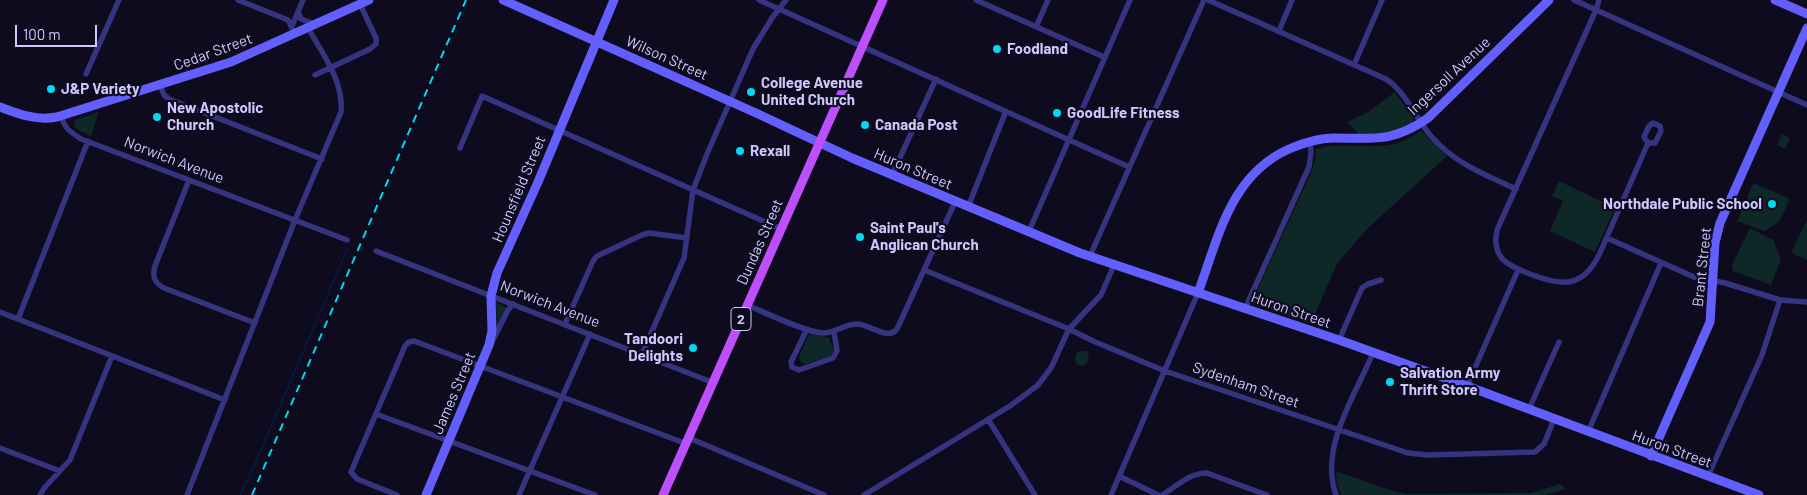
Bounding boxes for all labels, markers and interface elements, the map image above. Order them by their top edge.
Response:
scale bar [18,15,100,47]
text: 100 m [23,25,61,43]
street label: Cedar Street [171,29,255,75]
street label: Wilson Street [623,32,711,84]
street label: Ingersoll Avenue [1404,33,1494,119]
place label: Foodland [1007,40,1068,58]
marker: Foodland [991,43,1003,55]
place label: College Avenue United Church [761,74,863,109]
place label: J&P Variety [61,80,139,98]
marker: J&P Variety [45,83,57,95]
marker: College Avenue United Church [745,86,757,98]
place label: New Apostolic Church [167,99,263,134]
place label: GoodLife Fitness [1067,104,1179,122]
marker: GoodLife Fitness [1051,107,1063,119]
marker: New Apostolic Church [151,111,163,123]
place label: Canada Post [875,116,958,134]
marker: Canada Post [859,119,871,131]
street label: Norwich Avenue [122,133,226,187]
street label: Hounsfield Street [488,133,550,245]
place label: Rexall [750,142,790,160]
street label: Huron Street [871,144,955,194]
marker: Rexall [734,145,746,157]
place label: Northdale Public School [1603,195,1762,213]
street label: Dundas Street [733,196,787,288]
marker: Northdale Public School [1766,198,1778,210]
place label: Saint Paul's Anglican Church [870,219,979,254]
street label: Brant Street [1689,226,1715,308]
marker: Saint Paul's Anglican Church [854,231,866,243]
street label: Norwich Avenue [498,277,602,331]
street label: Huron Street [1249,288,1333,332]
road number: 2 [731,308,751,330]
place label: Tandoori Delights [624,330,683,365]
marker: Tandoori Delights [687,342,699,354]
street label: James Street [429,349,479,437]
street label: Sydenham Street [1190,358,1302,412]
place label: Salvation Army Thrift Store [1400,364,1500,399]
marker: Salvation Army Thrift Store [1384,376,1396,388]
street label: Huron Street [1630,426,1714,472]

